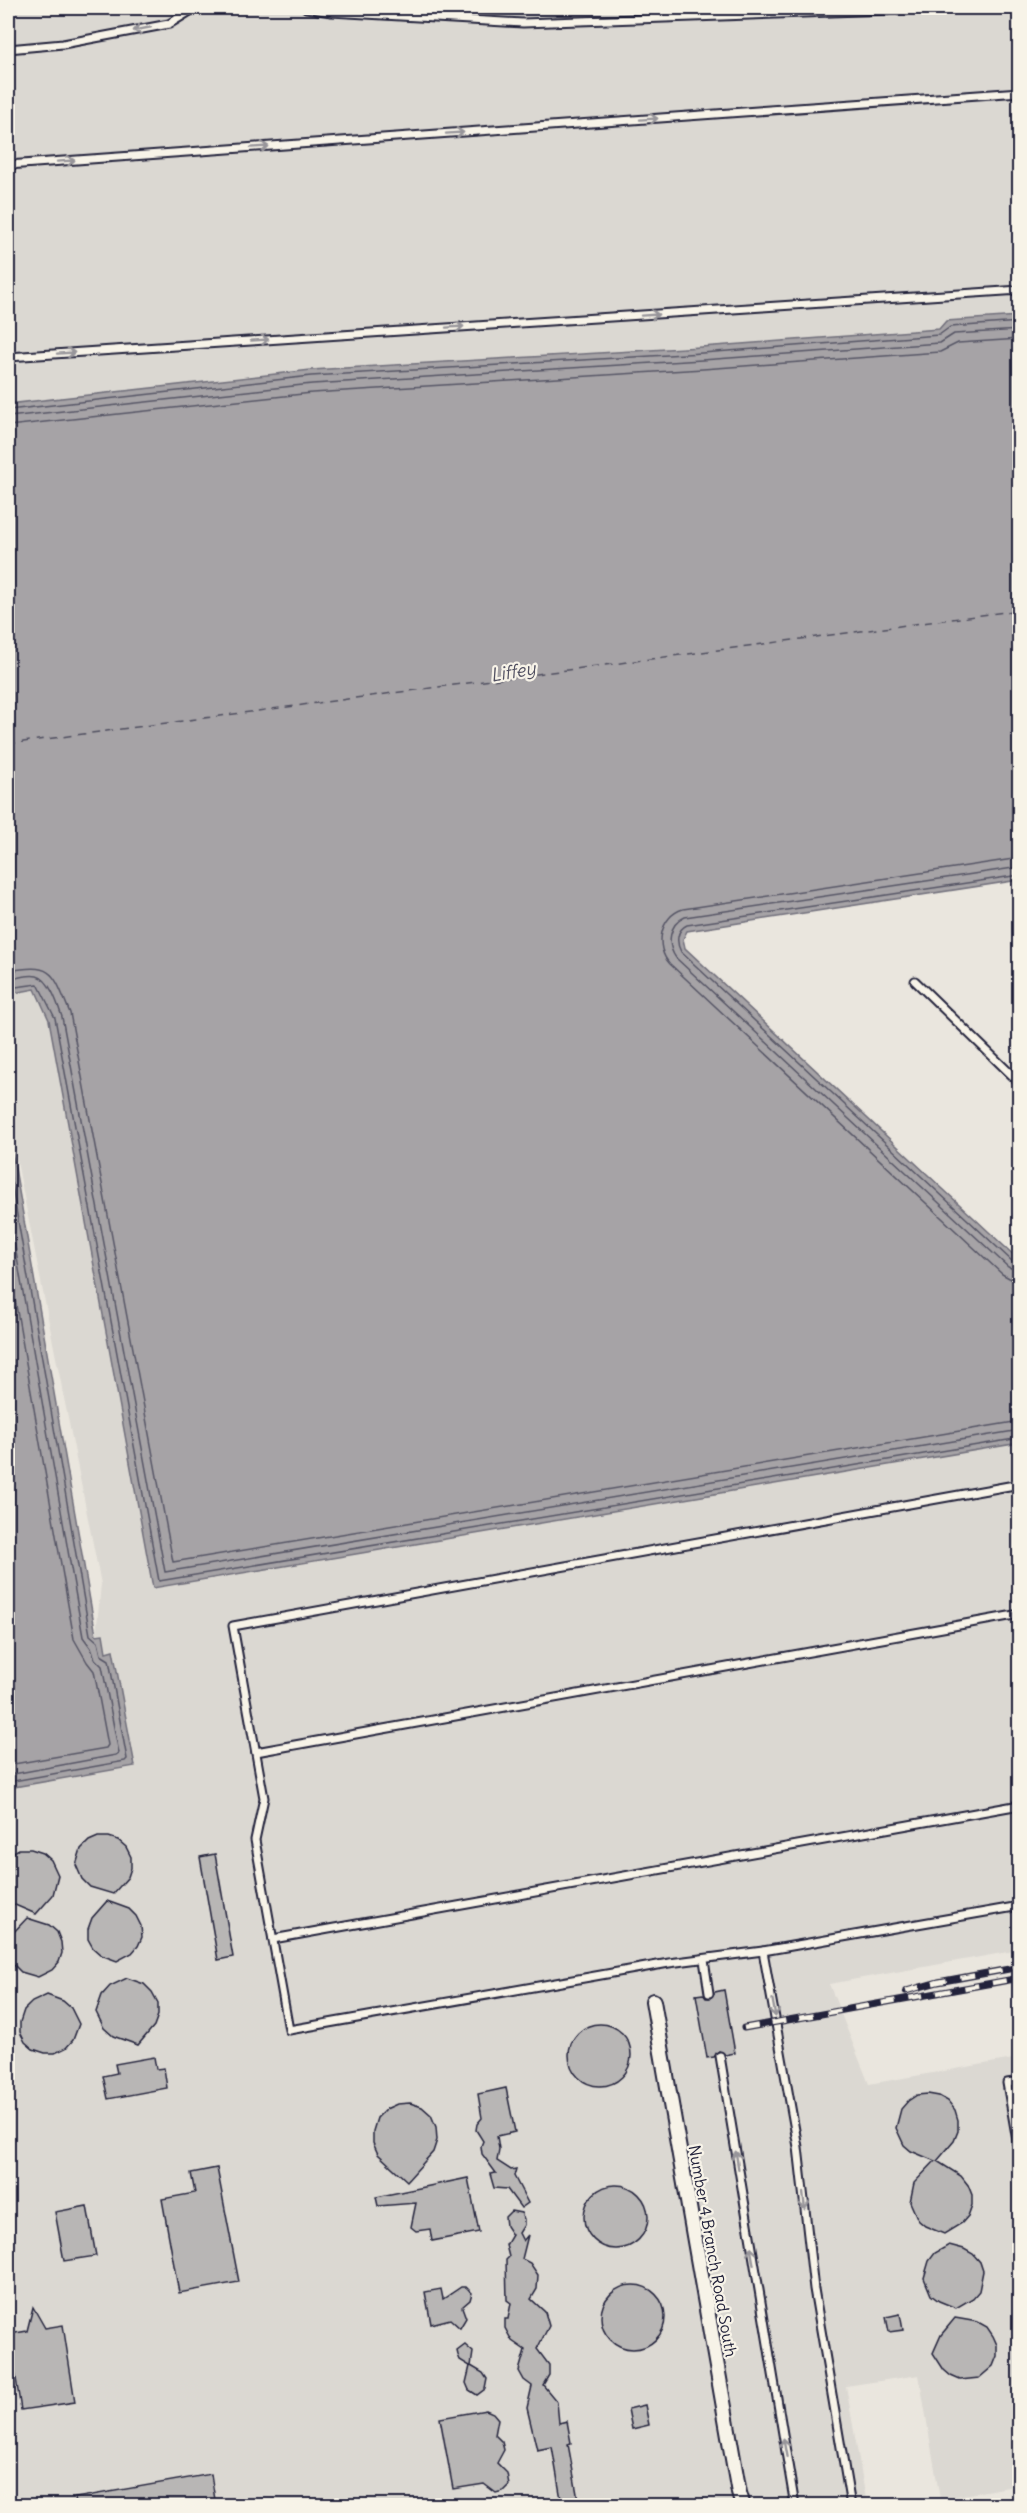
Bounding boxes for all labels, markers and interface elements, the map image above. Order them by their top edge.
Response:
one-way arrow [133,24,152,35]
one-way arrow [639,113,659,124]
one-way arrow [444,127,464,138]
one-way arrow [250,141,270,152]
one-way arrow [55,155,75,166]
one-way arrow [639,309,659,320]
one-way arrow [445,322,465,333]
one-way arrow [250,334,270,345]
one-way arrow [55,347,75,358]
water label: Liffey [489,656,539,687]
one-way arrow [768,1998,779,2018]
street label: Number 4 Branch Road South [685,2144,741,2358]
one-way arrow [731,2150,742,2170]
one-way arrow [799,2190,810,2210]
one-way arrow [747,2246,758,2266]
one-way arrow [779,2438,790,2458]

